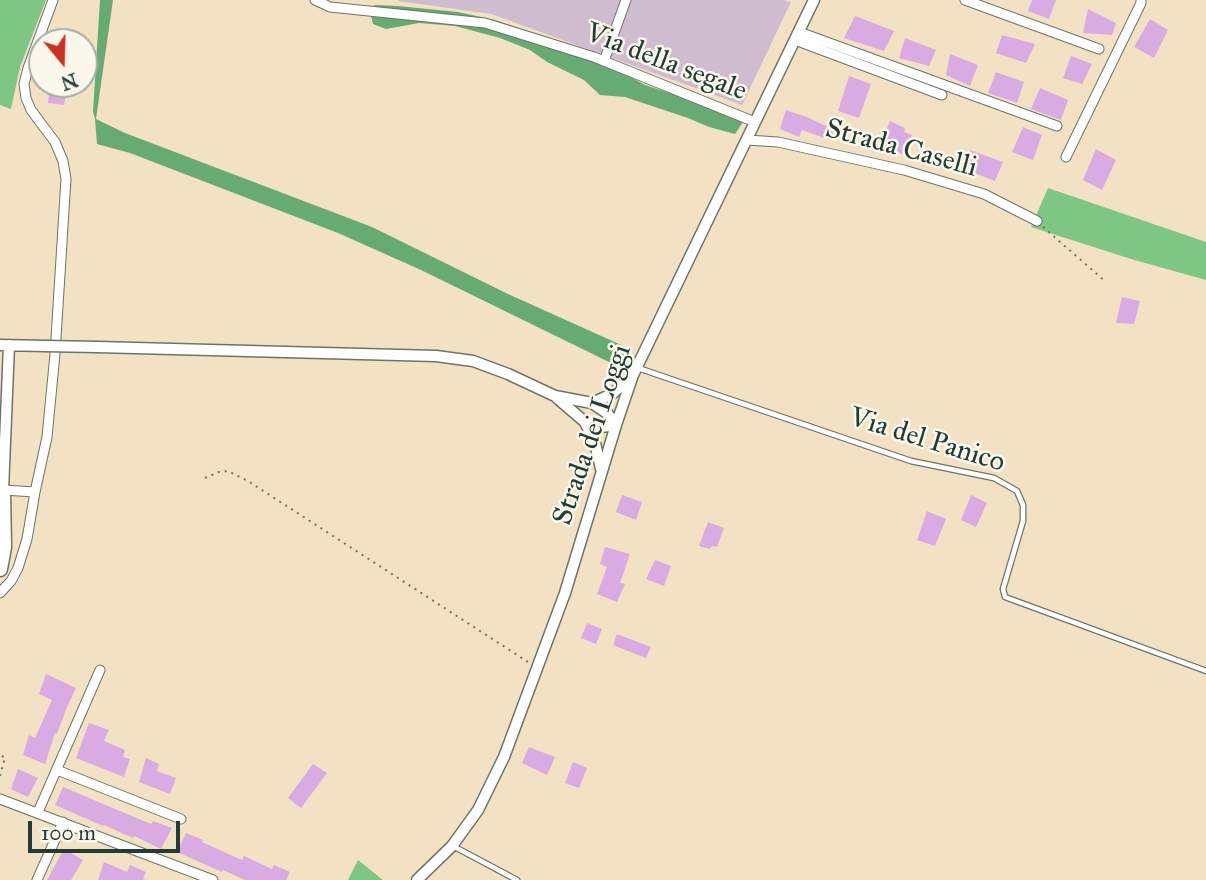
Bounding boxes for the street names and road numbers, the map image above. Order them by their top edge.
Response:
street label: Via della segale [581,17,751,109]
street label: Strada Caselli [821,113,981,185]
street label: Strada dei Loggi [546,340,640,530]
street label: Via del Panico [845,401,1009,481]

